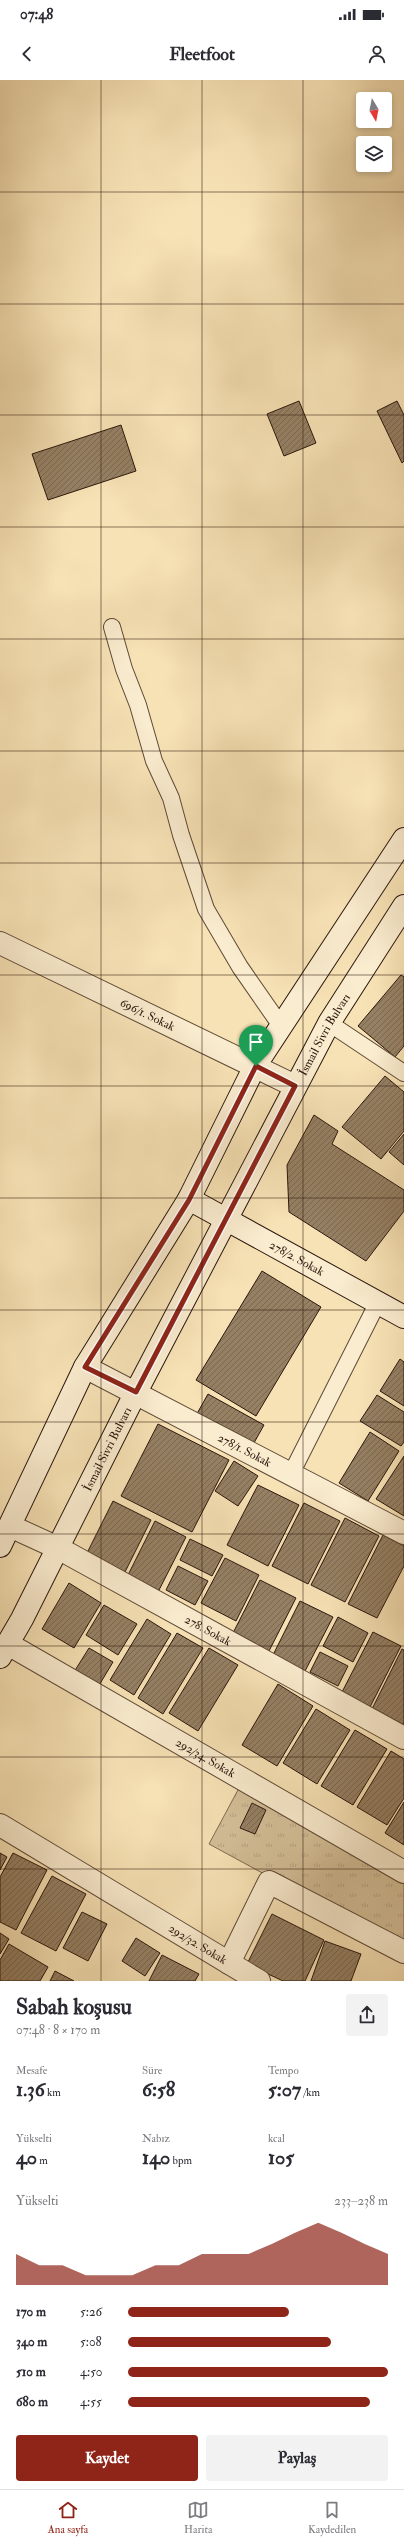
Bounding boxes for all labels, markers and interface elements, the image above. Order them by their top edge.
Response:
text: 07:48 [20,5,53,24]
icon: back [16,43,38,65]
text: Fleetfoot [169,43,235,66]
icon: person [366,43,388,65]
north arrow [356,92,392,128]
map controls [356,92,392,172]
button: layers [356,136,392,172]
street label: İsmail Sivri Bulvarı [295,991,354,1078]
street label: 696/1. Sokak [118,995,178,1034]
pin [239,1025,273,1066]
icon: arrive [245,1031,267,1053]
street label: 278/2. Sokak [267,1237,327,1279]
street label: İsmail Sivri Bulvarı [80,1405,135,1494]
street label: 278/1. Sokak [215,1430,274,1470]
street label: 278. Sokak [182,1612,234,1649]
street label: 292/34. Sokak [173,1735,238,1781]
street label: 292/32. Sokak [166,1921,230,1968]
text: Sabah koşusu [16,1993,132,2021]
button: share [346,1994,388,2036]
text: 07:48 · 8 × 170 m [16,2022,100,2038]
text: Mesafe [16,2064,47,2077]
text: Süre [142,2064,162,2077]
text: Tempo [268,2064,299,2077]
text: 1.36 [16,2077,45,2102]
text: 6:58 [142,2077,175,2102]
text: 5:07 [268,2077,301,2102]
text: km [45,2086,61,2099]
text: /km [301,2086,320,2099]
text: Yükselti [16,2132,52,2145]
text: Nabız [142,2132,170,2145]
text: kcal [268,2132,285,2145]
text: 40 [16,2145,37,2170]
text: 140 [142,2145,170,2170]
text: 105 [268,2145,294,2170]
text: m [37,2154,48,2167]
text: bpm [170,2154,192,2167]
text: Yükselti [16,2193,59,2209]
text: 233–238 m [334,2193,388,2209]
text: 170 m [16,2304,46,2320]
text: 5:26 [80,2304,102,2320]
text: 340 m [16,2334,47,2350]
text: 5:08 [80,2334,102,2350]
text: 510 m [16,2364,46,2380]
text: 4:50 [80,2364,103,2380]
text: 680 m [16,2394,48,2410]
text: 4:55 [80,2394,102,2410]
button: Kaydet [16,2435,198,2481]
button: Paylaş [206,2435,388,2481]
tab: Ana sayfa [48,2499,88,2536]
tab: Harita [184,2499,213,2536]
tab: Kaydedilen [308,2499,356,2536]

